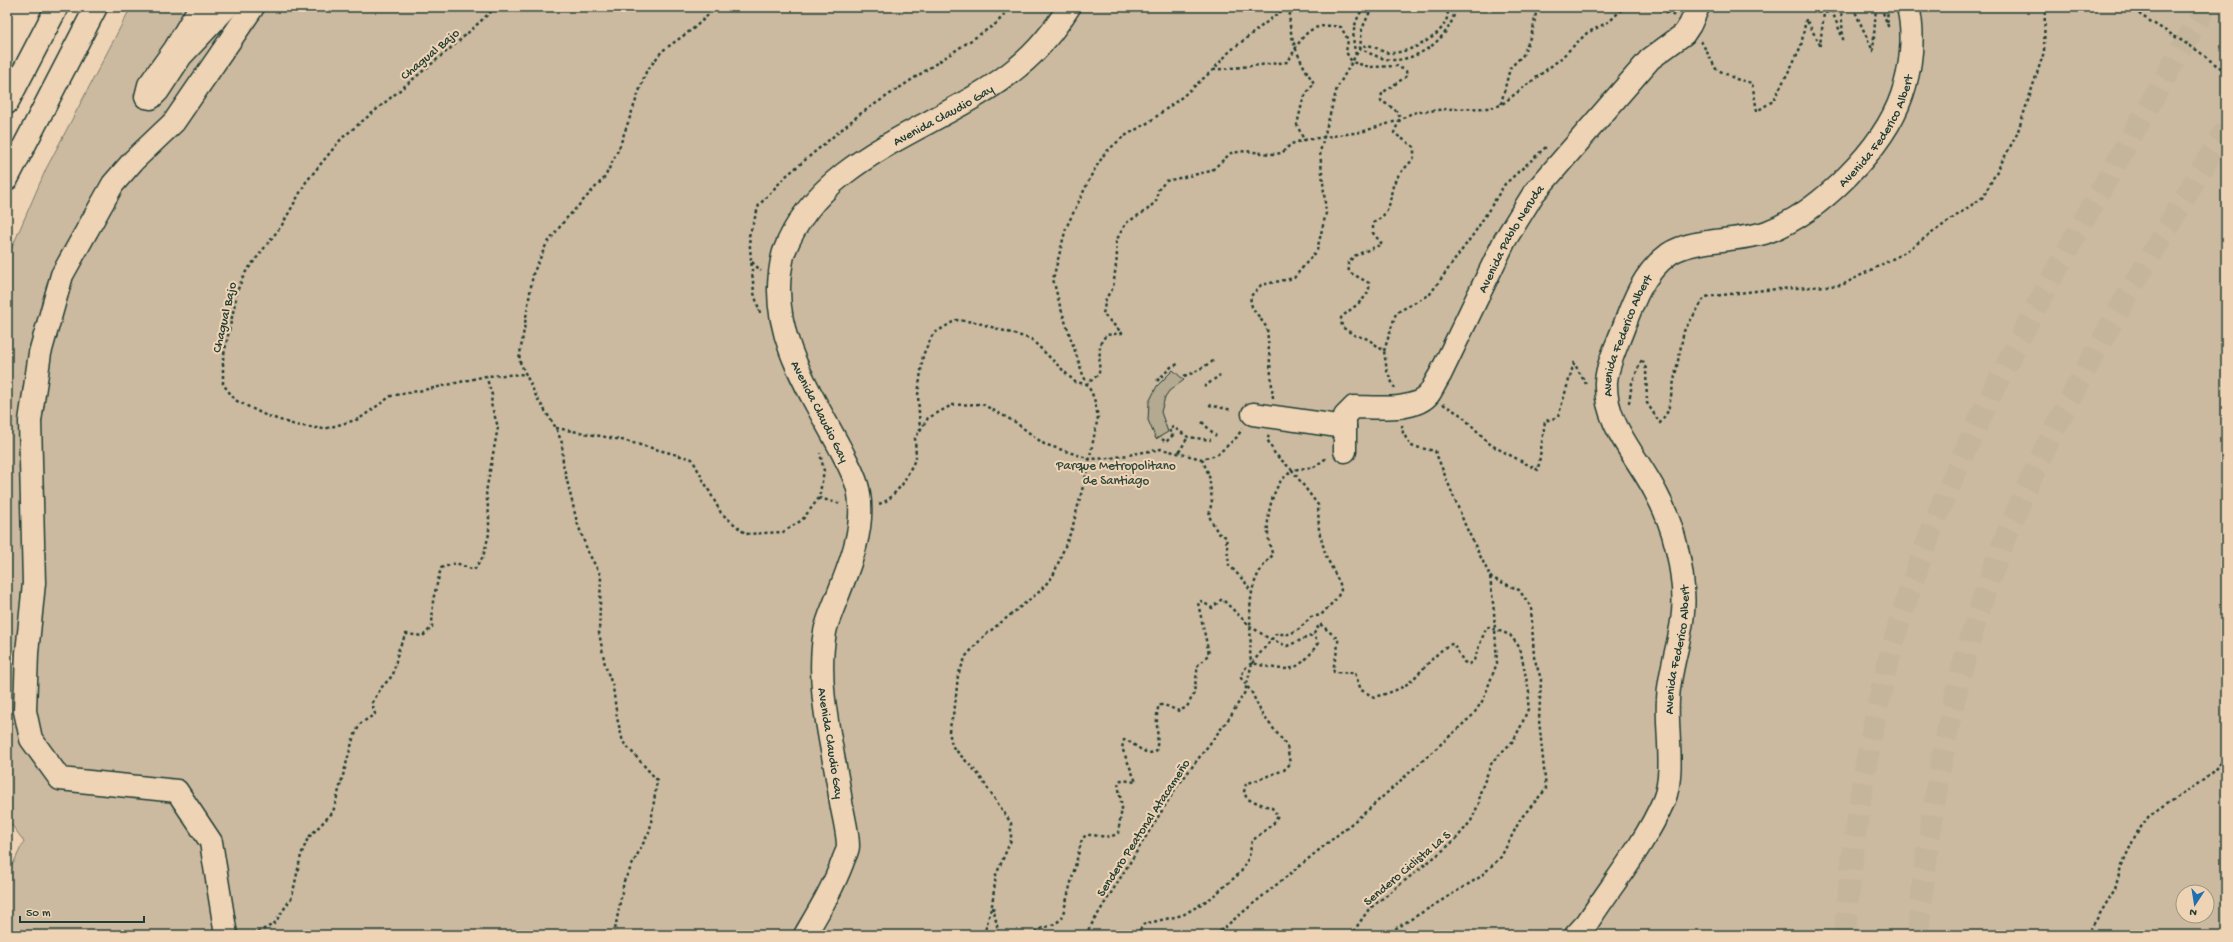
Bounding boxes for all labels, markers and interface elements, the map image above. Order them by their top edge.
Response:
street label: Chagual Bajo [398,26,463,84]
street label: Avenida Federico Albert [1836,72,1918,191]
street label: Avenida Claudio Gay [891,82,997,150]
street label: Avenida Pablo Neruda [1476,182,1548,296]
street label: Avenida Federico Albert [1601,271,1657,397]
street label: Chagual Bajo [210,280,241,354]
street label: Avenida Claudio Gay [787,359,851,466]
park label: Parque Metropolitano de Santiago [1055,459,1176,489]
street label: Avenida Federico Albert [1663,583,1694,715]
street label: Avenida Claudio Gay [813,687,846,801]
street label: Sendero Peatonal Atacameño [1094,757,1194,900]
street label: Sendero Ciclista La S [1361,827,1455,910]
north arrow [2175,884,2215,924]
scale bar [20,898,144,924]
text: N [2189,905,2198,918]
text: 50 m [26,907,51,921]

